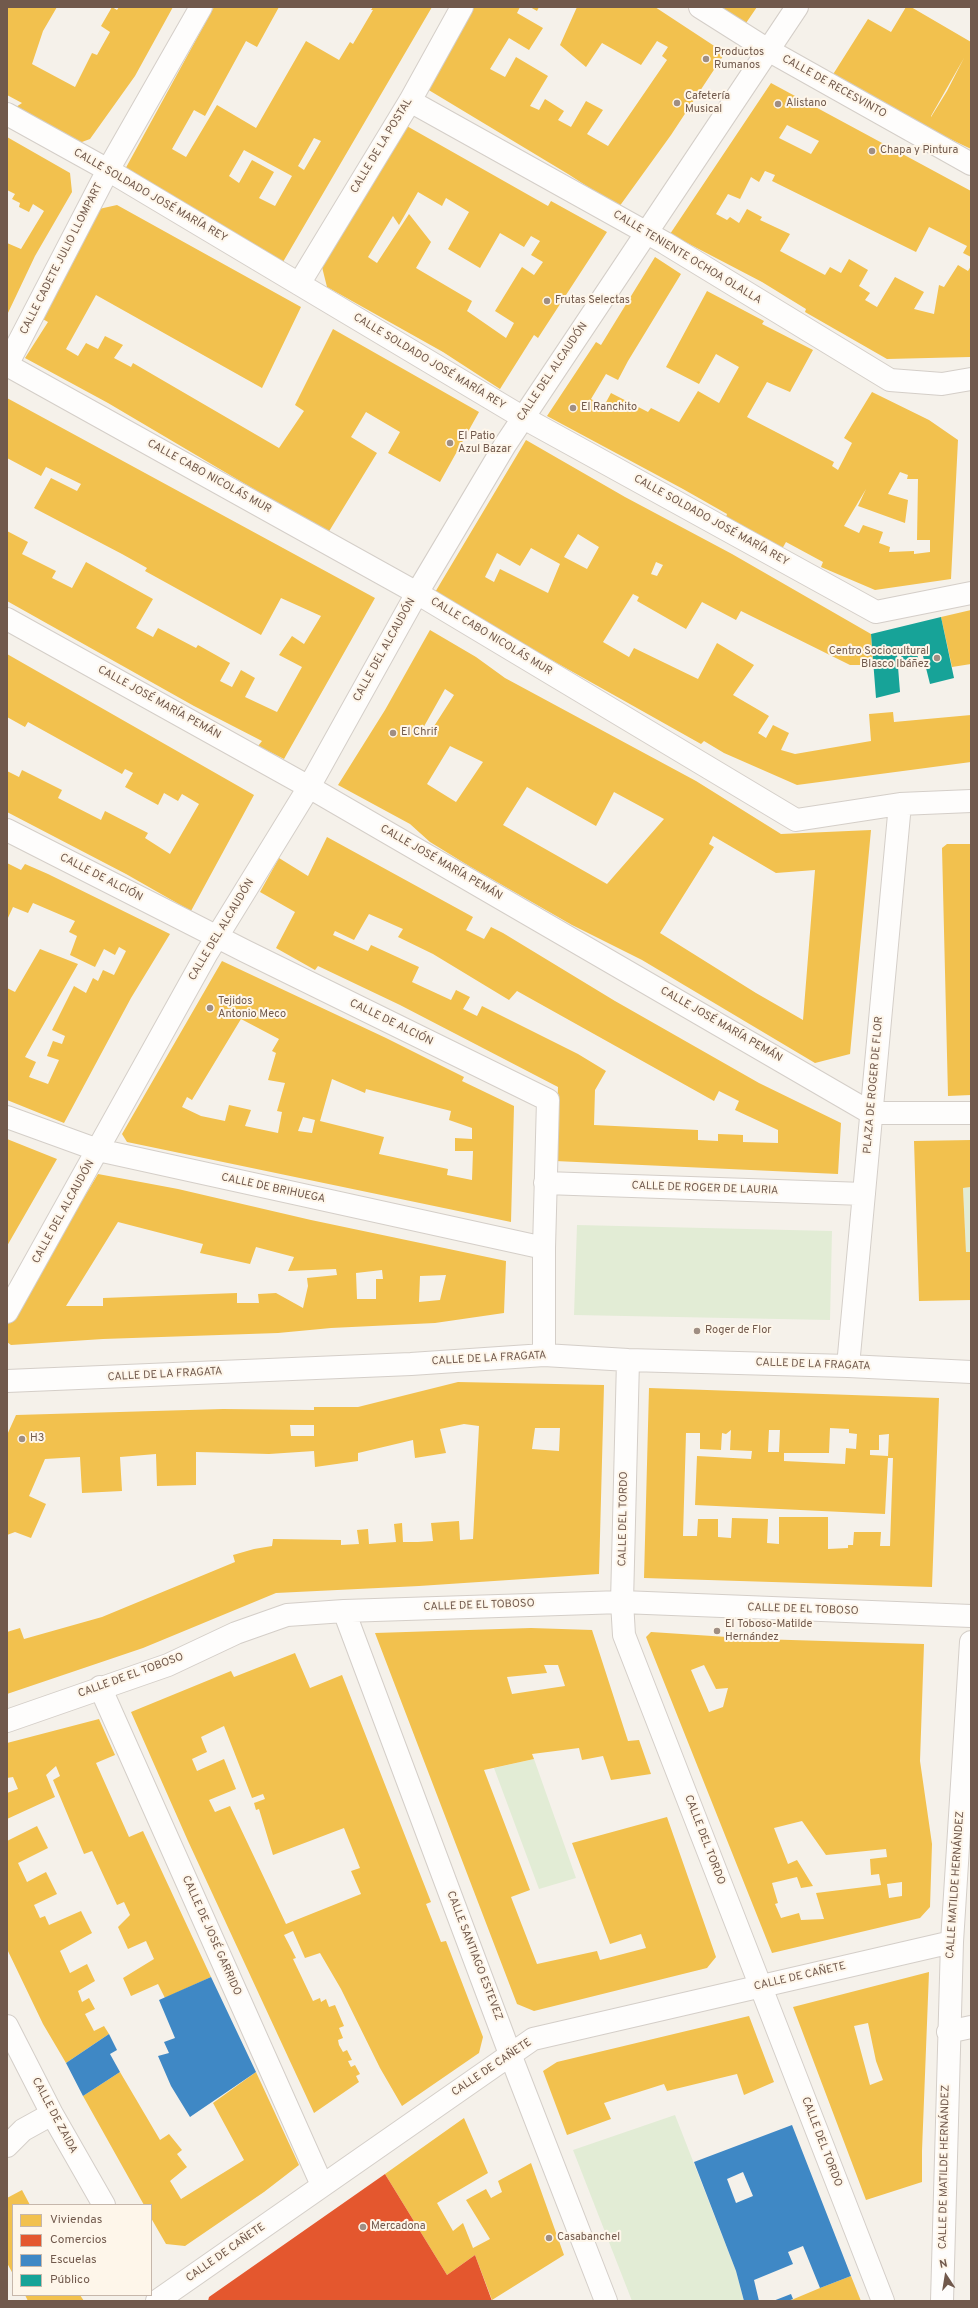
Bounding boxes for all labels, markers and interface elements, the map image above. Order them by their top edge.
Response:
place label: Productos Rumanos [714,46,764,72]
street label: CALLE DE RECESVINTO [779,53,889,121]
marker: Productos Rumanos [701,54,711,64]
place label: Cafetería Musical [685,90,730,116]
street label: CALLE DE LA POSTAL [348,96,416,196]
place label: Alistano [786,97,827,111]
marker: Cafetería Musical [672,98,682,108]
marker: Alistano [773,99,783,109]
place label: Chapa y Pintura [880,144,958,158]
street label: CALLE SOLDADO JOSÉ MARÍA REY [71,146,229,246]
marker: Chapa y Pintura [867,146,877,156]
street label: CALLE CADETE JULIO LLOMPART [18,181,106,337]
street label: CALLE TENIENTE OCHOA OLALLA [610,208,764,308]
place label: Frutas Selectas [555,294,630,308]
marker: Frutas Selectas [542,296,552,306]
street label: CALLE SOLDADO JOSÉ MARÍA REY [350,311,508,413]
street label: CALLE DEL ALCAUDÓN [515,320,591,424]
place label: El Ranchito [581,401,637,415]
marker: El Ranchito [568,403,578,413]
place label: El Patio Azul Bazar [458,430,512,456]
street label: CALLE CABO NICOLÁS MUR [145,437,273,517]
marker: El Patio Azul Bazar [445,438,455,448]
street label: CALLE SOLDADO JOSÉ MARÍA REY [631,473,791,569]
street label: CALLE CABO NICOLÁS MUR [428,595,554,679]
street label: CALLE DEL ALCAUDÓN [351,596,419,704]
place label: Centro Sociocultural Blasco Ibáñez [829,645,929,671]
marker: Centro Sociocultural Blasco Ibáñez [932,653,942,663]
street label: CALLE JOSÉ MARÍA PEMÁN [95,664,223,742]
place label: El Chrif [401,726,437,740]
marker: El Chrif [388,728,398,738]
street label: CALLE JOSÉ MARÍA PEMÁN [378,823,504,903]
street label: CALLE DE ALCIÓN [57,851,145,905]
street label: CALLE DEL ALCAUDÓN [186,877,258,983]
street label: CALLE JOSÉ MARÍA PEMÁN [658,985,784,1065]
place label: Tejidos Antonio Meco [218,995,286,1021]
street label: CALLE DE ALCIÓN [347,997,435,1049]
marker: Tejidos Antonio Meco [205,1003,215,1013]
street label: PLAZA DE ROGER DE FLOR [861,1016,887,1154]
street label: CALLE DEL ALCAUDÓN [30,1158,98,1266]
street label: CALLE DE BRIHUEGA [220,1172,326,1206]
street label: CALLE DE ROGER DE LAURIA [631,1180,779,1198]
place label: Roger de Flor [705,1324,771,1338]
marker: Roger de Flor [692,1326,702,1336]
street label: CALLE DE LA FRAGATA [431,1349,547,1369]
street label: CALLE DE LA FRAGATA [755,1356,871,1374]
street label: CALLE DE LA FRAGATA [107,1365,223,1385]
place label: H3 [30,1432,44,1446]
marker: H3 [17,1434,27,1444]
street label: CALLE DEL TORDO [617,1471,631,1567]
street label: CALLE DE EL TOBOSO [423,1597,535,1615]
street label: CALLE DE EL TOBOSO [747,1601,859,1619]
place label: El Toboso-Matilde Hernández [725,1618,812,1644]
marker: El Toboso-Matilde Hernández [712,1626,722,1636]
street label: CALLE DE EL TOBOSO [76,1651,186,1701]
street label: CALLE DEL TORDO [681,1793,727,1887]
street label: CALLE MATILDE HERNÁNDEZ [944,1811,968,1959]
street label: CALLE DE JOSÉ GARRIDO [179,1874,243,1998]
street label: CALLE SANTIAGO ESTEVEZ [443,1889,505,2023]
street label: CALLE DE CAÑETE [753,1960,847,1994]
street label: CALLE DE CAÑETE [449,2036,535,2100]
street label: CALLE DE ZAIDA [28,2076,80,2156]
street label: CALLE DE MATILDE HERNÁNDEZ [937,2085,953,2249]
street label: CALLE DEL TORDO [798,2095,844,2189]
legend [12,2204,152,2296]
text: Viviendas [50,2212,102,2228]
place label: Mercadona [371,2220,426,2234]
street label: CALLE DE CAÑETE [184,2221,268,2285]
marker: Mercadona [358,2222,368,2232]
place label: Casabanchel [557,2231,620,2245]
text: Comercios [50,2232,107,2248]
marker: Casabanchel [544,2233,554,2243]
text: Escuelas [50,2252,97,2268]
north arrow [926,2256,966,2296]
text: N [938,2257,949,2272]
text: Público [50,2272,90,2288]

